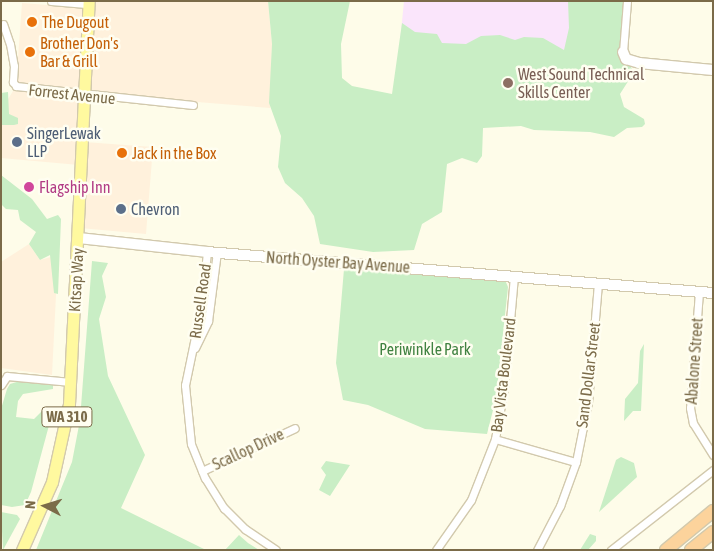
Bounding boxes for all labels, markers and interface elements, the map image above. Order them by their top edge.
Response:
place label: The Dugout [42,12,109,32]
marker: The Dugout [26,16,38,28]
place label: Brother Don's Bar & Grill [40,33,119,71]
marker: Brother Don's Bar & Grill [24,46,36,58]
place label: West Sound Technical Skills Center [518,64,644,102]
marker: West Sound Technical Skills Center [502,77,514,89]
street label: Forrest Avenue [28,80,116,108]
place label: SingerLewak LLP [27,123,101,161]
marker: SingerLewak LLP [11,136,23,148]
place label: Jack in the Box [132,143,217,163]
marker: Jack in the Box [116,147,128,159]
place label: Flagship Inn [39,177,110,197]
marker: Flagship Inn [23,181,35,193]
place label: Chevron [131,199,180,219]
marker: Chevron [115,203,127,215]
street label: Kitsap Way [65,247,87,313]
street label: North Oyster Bay Avenue [265,247,411,277]
street label: Russell Road [185,262,215,340]
street label: Bay Vista Boulevard [486,317,520,433]
street label: Abalone Street [681,317,707,405]
street label: Sand Dollar Street [572,321,604,429]
park label: Periwinkle Park [379,339,471,359]
road number: WA 310 [41,404,93,430]
street label: Scallop Drive [209,424,287,474]
north arrow [20,481,70,531]
text: N [22,500,38,510]

